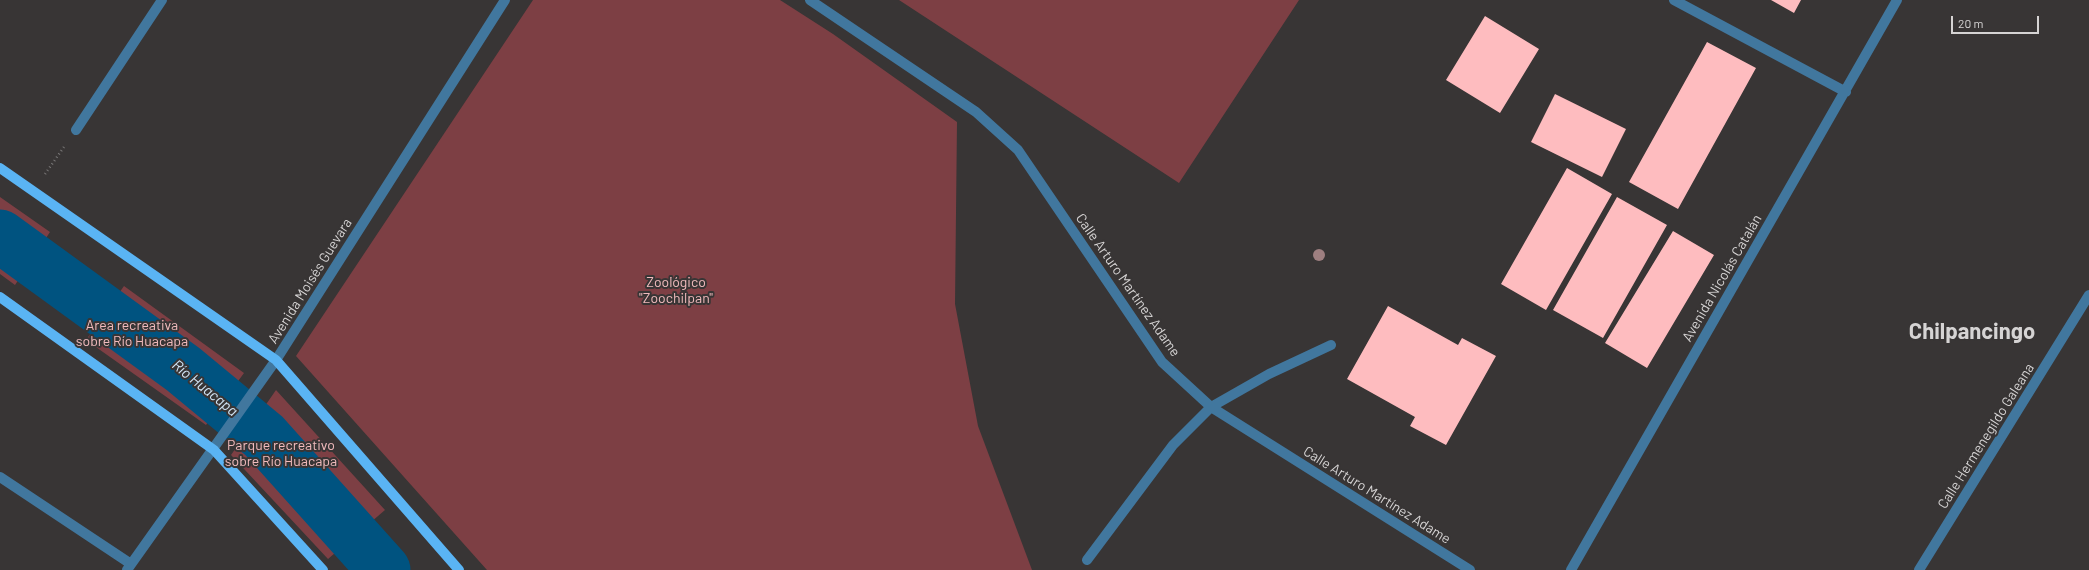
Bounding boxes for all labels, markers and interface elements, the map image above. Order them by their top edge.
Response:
scale bar [1953,8,2041,34]
text: 20 m [1958,16,1984,30]
street label: Calle Arturo Martínez Adame [1072,210,1184,360]
street label: Avenida Nicolás Catalán [1679,211,1765,345]
street label: Avenida Moisés Guevara [265,215,355,347]
park label: Zoológico "Zoochilpan" [639,274,713,306]
park label: Area recreativa sobre Río Huacapa [76,317,188,350]
district label: Chilpancingo [1909,319,2035,345]
water label: Río Huacapa [168,356,242,420]
street label: Calle Hermenegildo Galeana [1934,360,2038,512]
park label: Parque recreativo sobre Río Huacapa [225,437,337,470]
street label: Calle Arturo Martínez Adame [1300,443,1454,547]

